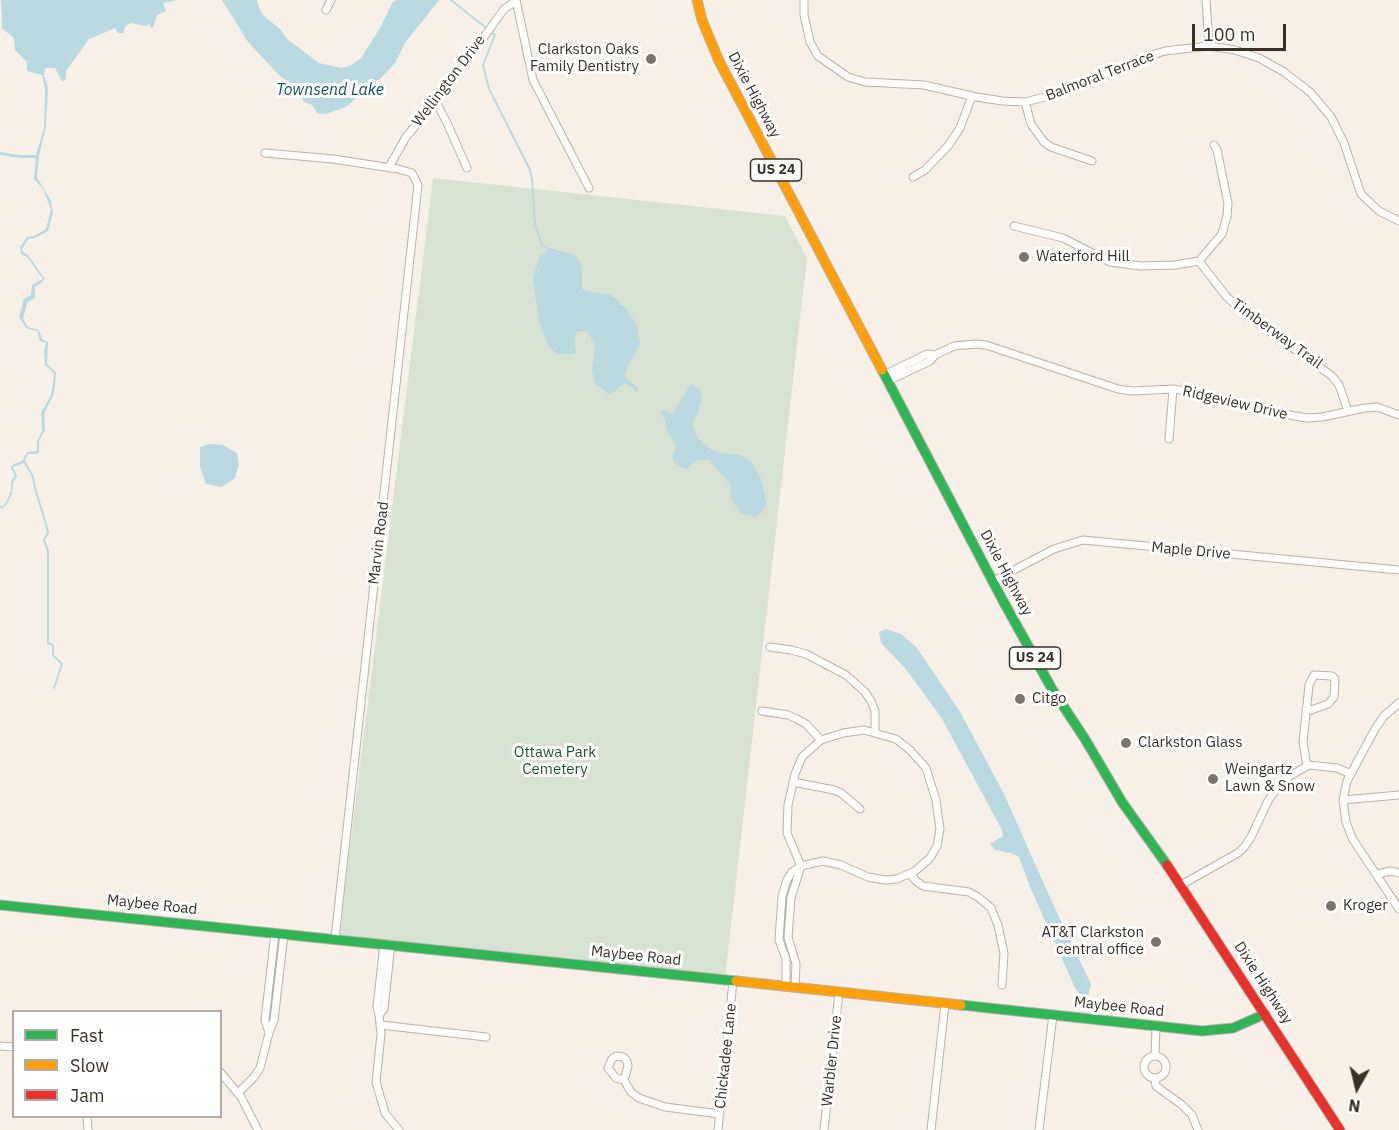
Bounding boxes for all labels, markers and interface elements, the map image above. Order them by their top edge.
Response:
scale bar [1195,12,1290,50]
text: 100 m [1203,23,1255,46]
street label: Wellington Drive [409,32,489,130]
place label: Clarkston Oaks Family Dentistry [530,41,639,76]
street label: Balmoral Terrace [1043,47,1157,105]
street label: Dixie Highway [724,49,784,141]
marker: Clarkston Oaks Family Dentistry [644,52,658,66]
water label: Townsend Lake [276,80,384,100]
road number: US 24 [750,159,802,181]
place label: Waterford Hill [1036,248,1130,266]
marker: Waterford Hill [1017,250,1031,264]
street label: Timberway Trail [1228,295,1326,373]
street label: Ridgeview Drive [1181,382,1289,424]
street label: Marvin Road [365,500,393,586]
street label: Dixie Highway [976,527,1036,619]
street label: Maple Drive [1151,539,1231,563]
road number: US 24 [1010,647,1060,669]
place label: Citgo [1032,690,1066,708]
marker: Citgo [1013,692,1027,706]
place label: Clarkston Glass [1138,734,1243,752]
marker: Clarkston Glass [1119,736,1133,750]
park label: Ottawa Park Cemetery [514,744,596,779]
place label: Weingartz Lawn & Snow [1225,761,1315,796]
marker: Weingartz Lawn & Snow [1206,772,1220,786]
street label: Maybee Road [106,891,198,919]
place label: Kroger [1343,897,1388,915]
marker: Kroger [1324,899,1338,913]
place label: AT&T Clarkston central office [1041,924,1144,959]
marker: AT&T Clarkston central office [1149,935,1163,949]
street label: Dixie Highway [1230,938,1296,1028]
street label: Maybee Road [590,942,682,970]
street label: Maybee Road [1073,993,1165,1021]
street label: Chickadee Lane [712,1002,740,1110]
legend [12,1010,222,1118]
street label: Warbler Drive [818,1015,846,1107]
text: Fast [70,1024,104,1047]
text: Slow [70,1054,109,1077]
north arrow [1327,1058,1387,1118]
text: Jam [70,1084,105,1107]
text: N [1347,1095,1362,1117]

